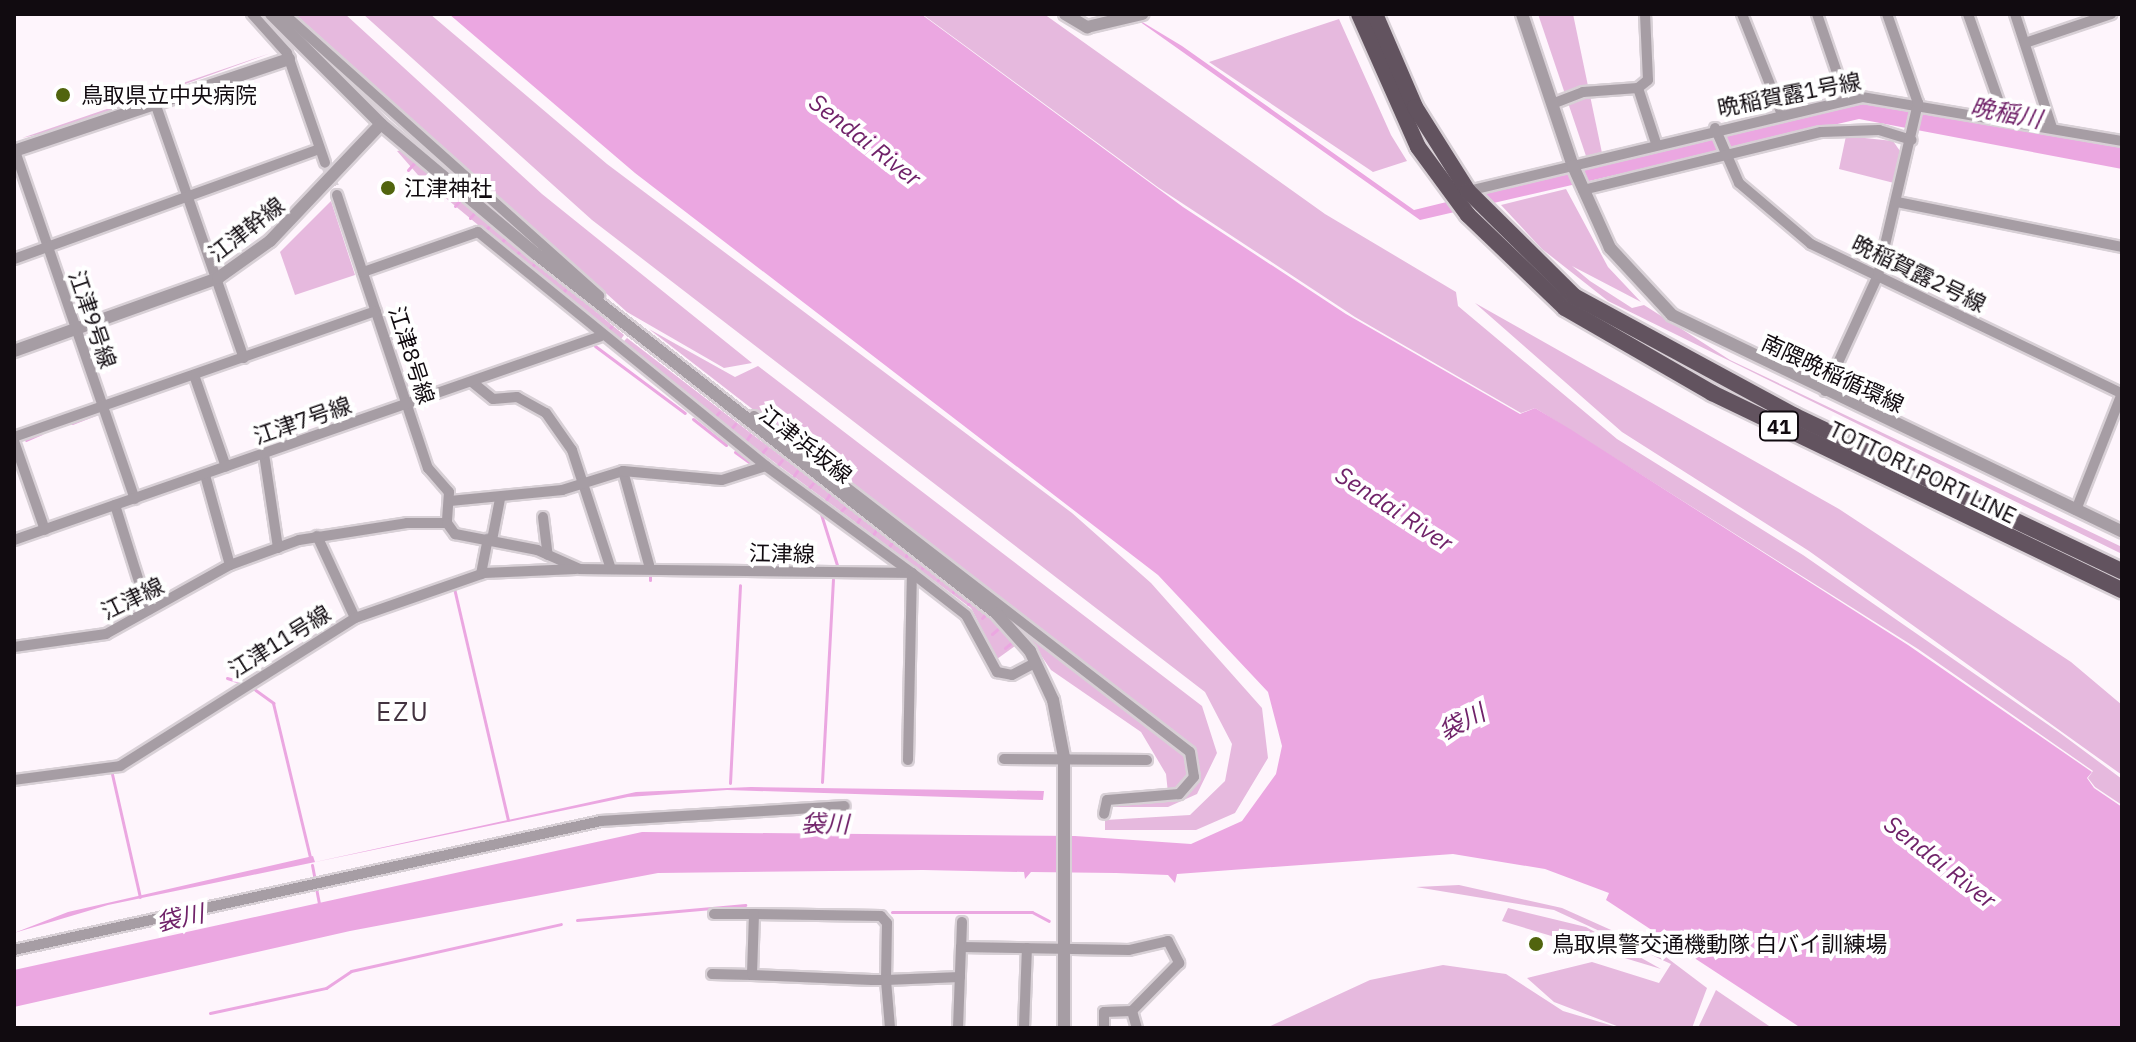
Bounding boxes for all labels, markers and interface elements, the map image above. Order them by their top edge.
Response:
street label: 晩稲賀露1号線 [1715,67,1863,121]
place label: 鳥取県立中央病院 [81,82,257,108]
marker: 鳥取県立中央病院 [52,84,74,106]
water label: Sendai River [804,88,926,192]
water label: 晩稲川 [1968,92,2044,134]
place label: 江津神社 [404,175,492,201]
marker: 江津神社 [379,179,397,197]
street label: 江津幹線 [203,192,289,266]
street label: 晩稲賀露2号線 [1848,229,1990,317]
street label: 江津9号線 [64,267,122,371]
street label: 江津8号線 [384,303,440,407]
street label: 南隈晩稲循環線 [1758,328,1908,418]
street label: 江津7号線 [250,391,354,449]
street label: 江津浜坂線 [755,400,857,488]
road number: 41 [1759,410,1799,442]
street label: TOTTORI PORT LINE [1825,415,2021,529]
water label: Sendai River [1330,461,1458,557]
street label: 江津線 [749,539,815,567]
street label: 江津線 [97,572,167,624]
street label: 江津11号線 [223,599,335,683]
district label: EZU [376,696,430,728]
water label: 袋川 [1434,698,1490,746]
water label: 袋川 [801,809,849,839]
water label: Sendai River [1879,810,2001,914]
water label: 袋川 [154,899,206,937]
place label: 鳥取県警交通機動隊 白バイ訓練場 [1552,931,1887,957]
marker: 鳥取県警交通機動隊 白バイ訓練場 [1527,935,1545,953]

